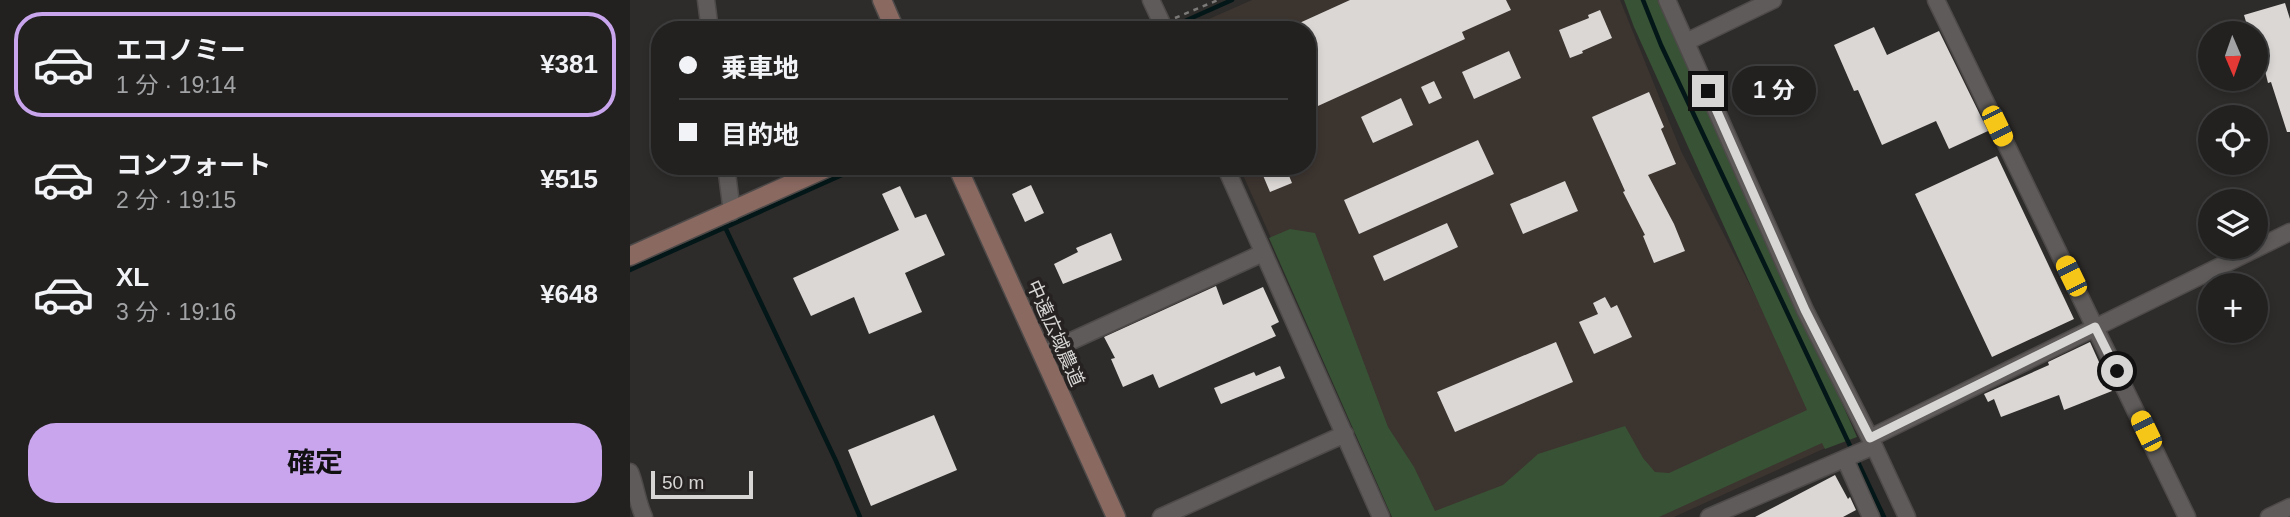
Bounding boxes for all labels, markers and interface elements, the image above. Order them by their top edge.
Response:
north arrow [2198,21,2268,91]
map controls [2198,21,2268,343]
icon: car [32,33,95,96]
text: エコノミー [116,35,246,65]
text: ¥381 [540,49,598,79]
text: 乗車地 [721,53,799,83]
callout: 1 分 [1732,66,1816,116]
text: 1 分 · 19:14 [116,72,236,98]
route end [1692,75,1724,107]
text: 1 分 [1753,77,1795,103]
car [1979,103,2016,149]
button: locate [2198,105,2268,175]
text: 目的地 [721,120,799,150]
icon: car [32,148,95,211]
text: コンフォート [116,150,271,180]
text: ¥515 [540,164,598,194]
text: 2 分 · 19:15 [116,187,236,213]
button: layers [2198,189,2268,259]
car [2053,253,2090,299]
text: XL [116,262,149,292]
icon: car [32,263,95,326]
button: + [2198,273,2268,343]
street label: 中遠広域農道 [1023,277,1088,390]
text: ¥648 [540,279,598,309]
text: 3 分 · 19:16 [116,299,236,325]
route start [2101,355,2133,387]
car [2128,408,2165,454]
button: 確定 [28,423,602,503]
scale bar [651,468,752,500]
text: 50 m [662,472,704,493]

